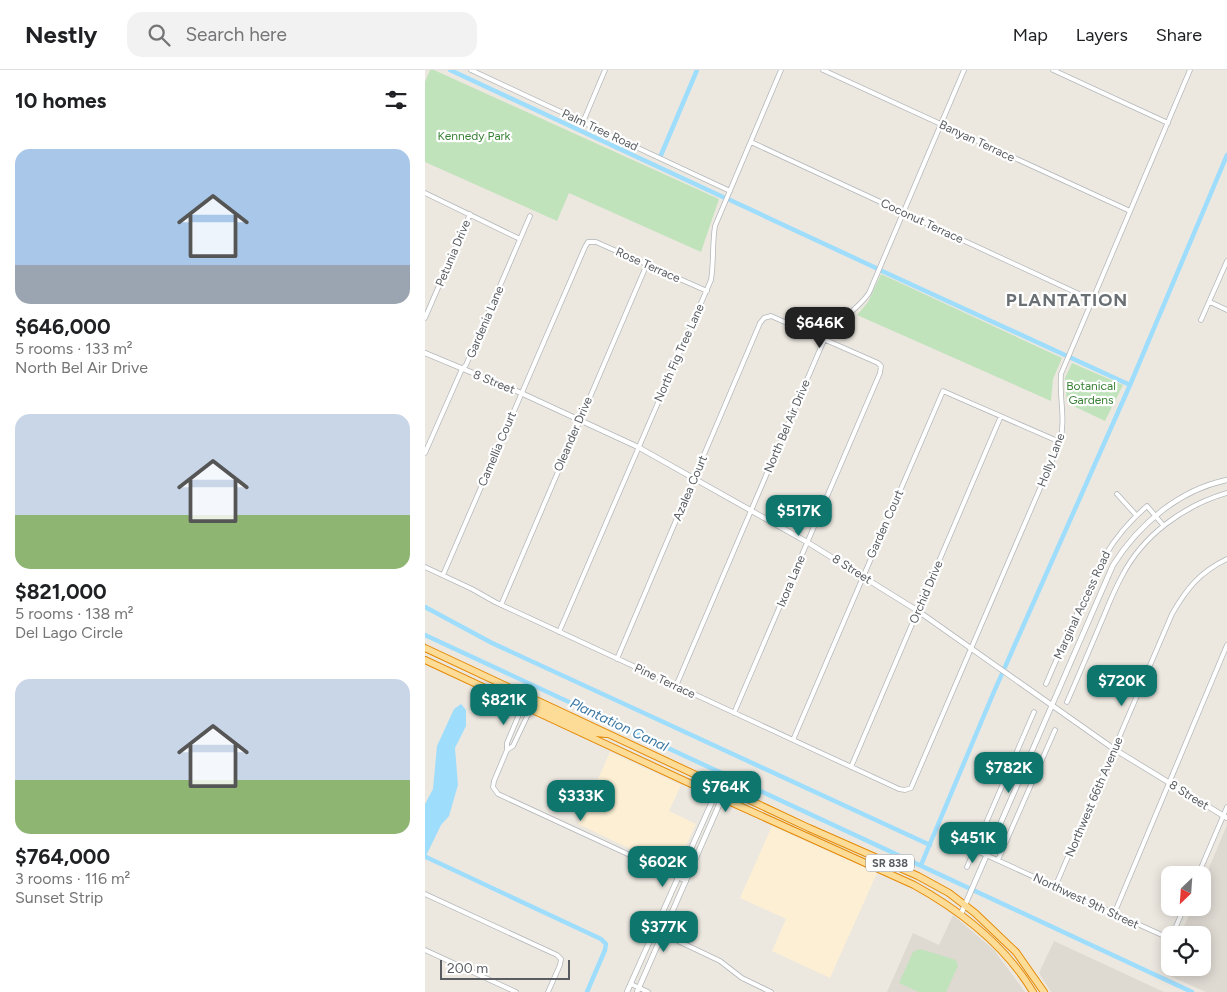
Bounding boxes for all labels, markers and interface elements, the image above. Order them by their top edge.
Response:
search box [127,12,477,57]
text: Nestly [25,20,97,49]
icon: search [145,21,173,49]
text: Search here [185,23,287,46]
text: Map [1013,24,1048,46]
text: Layers [1076,24,1128,46]
text: Share [1156,24,1202,46]
icon: filters [382,86,410,114]
text: 10 homes [15,88,106,113]
street label: Palm Tree Road [560,106,640,154]
street label: Banyan Terrace [937,117,1017,165]
park label: Kennedy Park [438,129,511,143]
icon: home [168,181,258,271]
street label: Coconut Terrace [878,196,966,246]
street label: Petunia Drive [433,217,473,288]
street label: Rose Terrace [613,245,683,286]
street label: Gardenia Lane [464,283,507,360]
district label: PLANTATION [1006,289,1128,311]
street label: North Fig Tree Lane [651,302,707,404]
pin: $646K [785,306,855,349]
text: $646K [796,313,844,332]
text: $646,000 [15,314,111,339]
text: 5 rooms · 133 m² [15,339,133,358]
text: North Bel Air Drive [15,358,148,377]
street label: 8 Street [471,367,517,397]
street label: North Bel Air Drive [761,377,813,475]
park label: Botanical Gardens [1066,379,1116,407]
street label: Oleander Drive [551,394,595,473]
street label: Camellia Court [475,409,519,488]
street label: Holly Lane [1034,431,1068,489]
icon: home [168,446,258,536]
street label: Azalea Court [670,453,710,523]
street label: Garden Court [864,487,907,560]
pin: $517K [764,494,834,537]
text: $517K [777,501,821,520]
street label: Marginal Access Road [1051,549,1113,661]
street label: 8 Street [830,551,875,587]
street label: Ixora Lane [774,553,808,609]
street label: Orchid Drive [906,558,946,626]
text: $821,000 [15,579,107,604]
text: 5 rooms · 138 m² [15,604,134,623]
text: Del Lago Circle [15,623,123,642]
street label: Pine Terrace [632,661,698,701]
pin: $720K [1087,664,1157,707]
text: $720K [1098,671,1146,690]
pin: $821K [469,684,539,726]
text: $821K [481,690,527,709]
water label: Plantation Canal [567,695,672,756]
icon: home [168,711,258,801]
street label: Northwest 66th Avenue [1062,735,1126,859]
pin: $782K [974,752,1044,794]
text: $782K [985,758,1033,777]
pin: $764K [691,770,761,813]
text: $764K [702,777,750,796]
street label: 8 Street [1167,777,1212,813]
pin: $333K [546,780,616,822]
text: $333K [558,786,604,805]
pin: $451K [938,822,1008,864]
text: $451K [950,828,996,847]
text: $764,000 [15,844,110,869]
pin: $602K [628,846,698,888]
text: $602K [639,852,687,871]
road number: SR 838 [866,854,914,871]
north arrow [1161,866,1211,916]
map controls [1161,866,1211,976]
text: 3 rooms · 116 m² [15,869,130,888]
street label: Northwest 9th Street [1031,870,1141,932]
text: Sunset Strip [15,888,103,907]
pin: $377K [629,910,699,953]
text: $377K [641,917,687,936]
button: locate [1161,926,1211,976]
scale bar [440,957,570,980]
text: 200 m [447,960,488,977]

